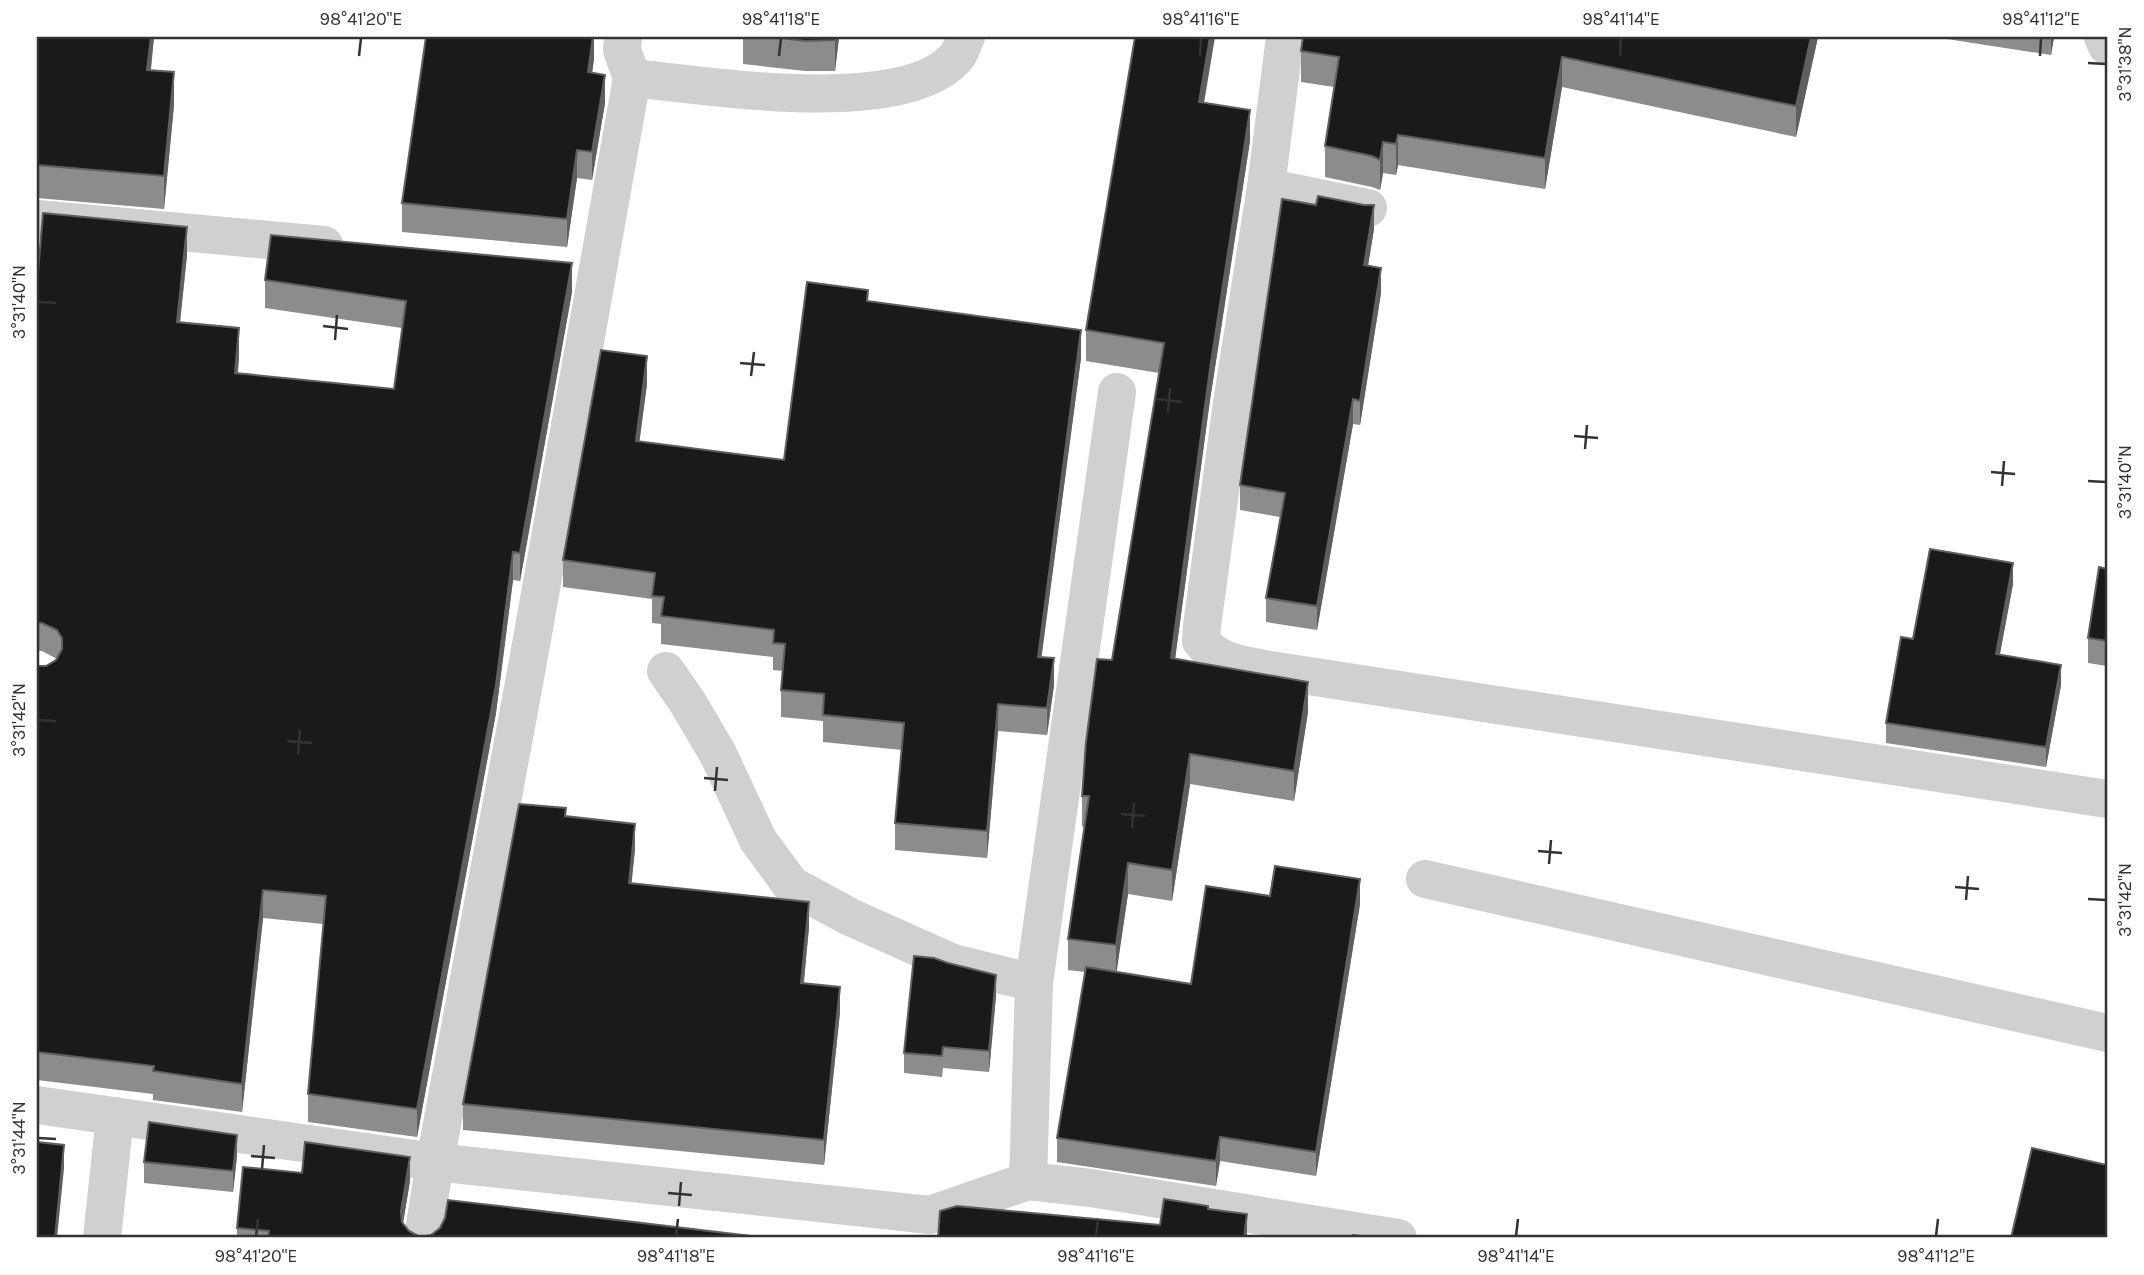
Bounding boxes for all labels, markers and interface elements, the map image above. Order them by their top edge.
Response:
text: 98°41'20"E [320,8,402,30]
text: 98°41'18"E [742,8,820,30]
text: 98°41'16"E [1162,8,1240,30]
text: 98°41'14"E [1582,8,1660,30]
text: 98°41'12"E [2002,8,2080,30]
text: 3°31'38"N [2114,26,2136,102]
text: 3°31'40"N [8,265,30,339]
text: 3°31'40"N [2114,445,2136,519]
text: 3°31'42"N [8,683,30,757]
text: 3°31'42"N [2114,863,2136,937]
text: 3°31'44"N [8,1101,30,1175]
text: 98°41'20"E [215,1245,297,1267]
text: 98°41'18"E [637,1245,715,1267]
text: 98°41'16"E [1057,1245,1135,1267]
text: 98°41'14"E [1477,1245,1555,1267]
text: 98°41'12"E [1897,1245,1975,1267]

